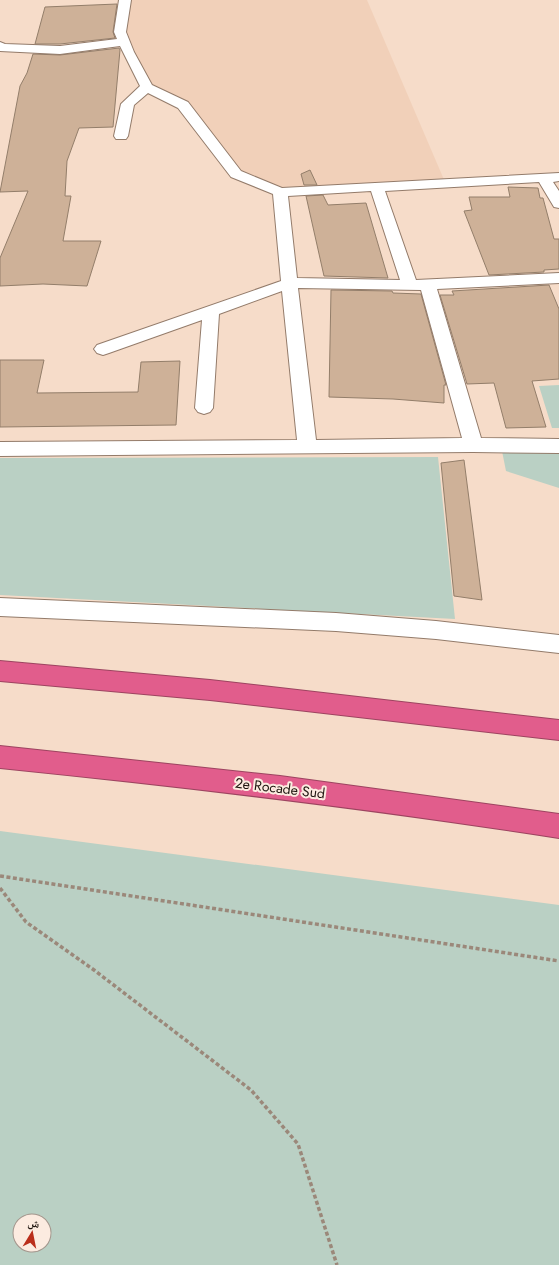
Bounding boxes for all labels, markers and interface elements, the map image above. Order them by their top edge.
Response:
street label: 2e Rocade Sud [234,773,326,803]
north arrow [12,1213,52,1253]
text: ش [27,1214,41,1232]

